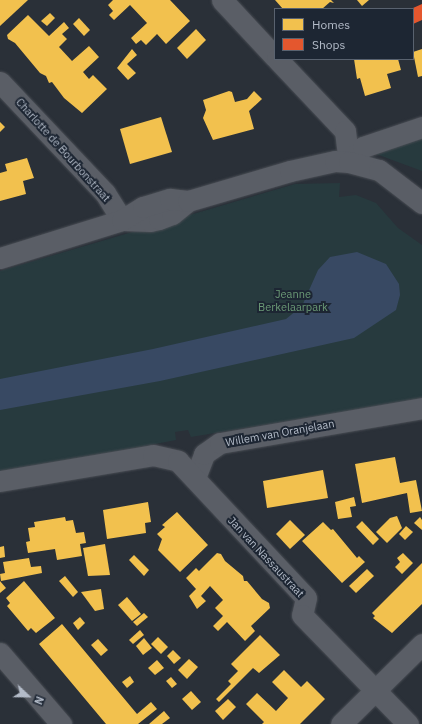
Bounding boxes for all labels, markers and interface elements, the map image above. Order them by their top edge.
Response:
legend [274,8,414,60]
text: Homes [312,17,350,32]
text: Shops [312,37,345,52]
street label: Charlotte de Bourbonstraat [13,96,113,204]
park label: Jeanne Berkelaarpark [258,288,328,314]
street label: Willem van Oranjelaan [224,417,336,449]
street label: Jan van Nassaustraat [225,514,307,600]
north arrow [8,676,48,716]
text: N [31,694,47,707]

